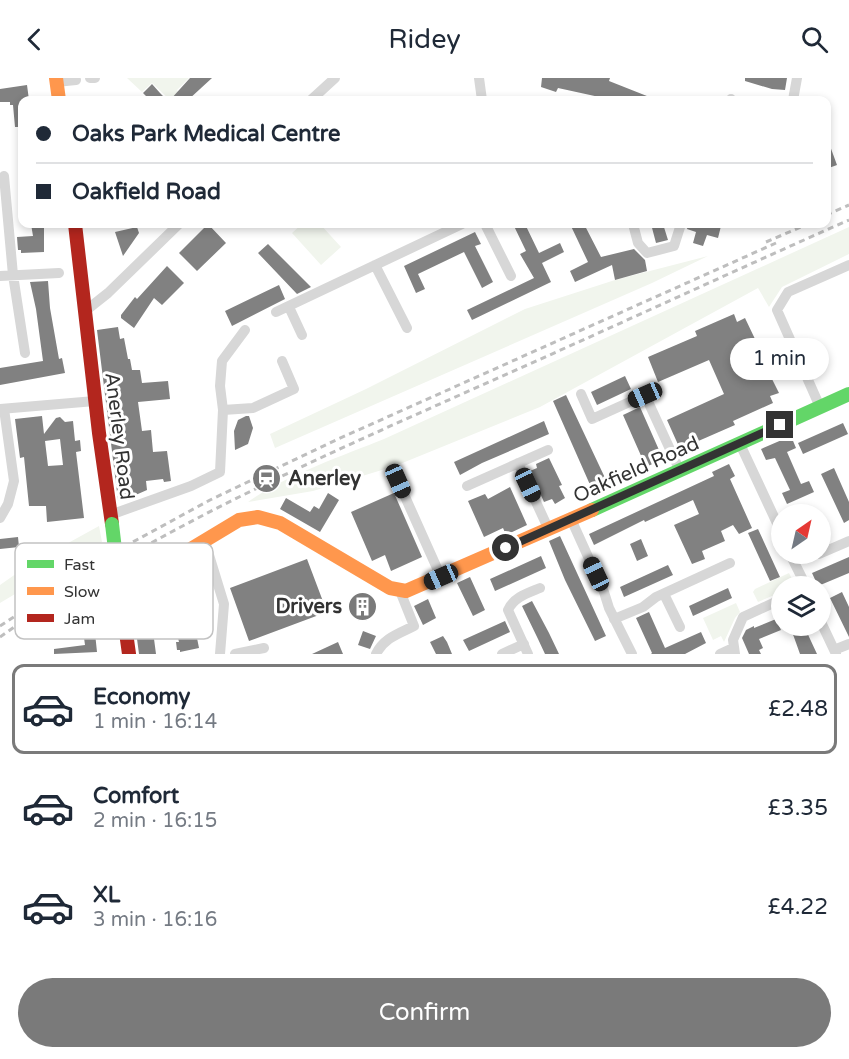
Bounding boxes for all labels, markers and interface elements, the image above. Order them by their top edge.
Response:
icon: back [18,23,51,56]
text: Ridey [388,23,461,56]
icon: search [798,23,831,56]
text: Oaks Park Medical Centre [72,121,340,147]
text: Oakfield Road [72,179,221,205]
callout: 1 min [730,338,830,380]
text: 1 min [753,347,806,371]
street label: Anerley Road [99,371,139,501]
car [625,379,665,411]
route end [766,411,793,438]
street label: Oakfield Road [570,431,703,508]
car [382,461,414,501]
station icon: Anerley [251,462,283,494]
car [512,465,544,505]
place label: Anerley [288,467,361,491]
north arrow [771,504,831,564]
map controls [771,504,831,636]
route start [492,534,519,561]
legend [15,543,213,639]
car [580,554,612,594]
text: Fast [64,555,95,575]
car [421,561,461,593]
button: layers [771,576,831,636]
text: Slow [64,582,100,602]
building icon: Drivers [347,590,379,622]
place label: Drivers [275,595,342,619]
text: Jam [64,609,95,629]
icon: car [21,682,75,736]
text: Economy [93,684,190,710]
text: £2.48 [768,696,828,722]
text: 1 min · 16:14 [93,710,217,734]
icon: car [21,781,75,835]
text: Comfort [93,783,179,809]
text: £3.35 [768,795,828,821]
text: 2 min · 16:15 [93,809,217,833]
icon: car [21,880,75,934]
text: XL [93,882,120,908]
text: £4.22 [768,894,828,920]
text: 3 min · 16:16 [93,908,217,932]
button: Confirm [18,978,831,1047]

